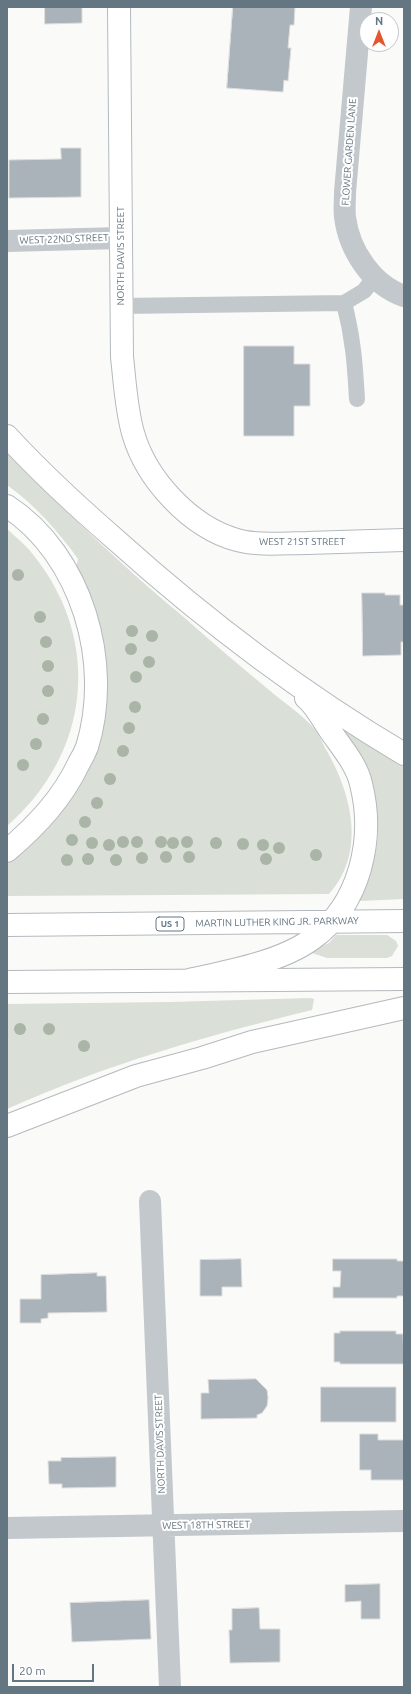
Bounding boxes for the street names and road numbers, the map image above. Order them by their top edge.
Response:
street label: FLOWER GARDEN LANE [339,98,359,206]
street label: NORTH DAVIS STREET [115,206,127,306]
street label: WEST 22ND STREET [19,231,109,247]
street label: WEST 21ST STREET [259,536,345,548]
street label: MARTIN LUTHER KING JR. PARKWAY [195,915,359,929]
road number: US 1 [156,917,184,931]
street label: NORTH DAVIS STREET [152,1394,168,1494]
street label: WEST 18TH STREET [162,1518,250,1532]

